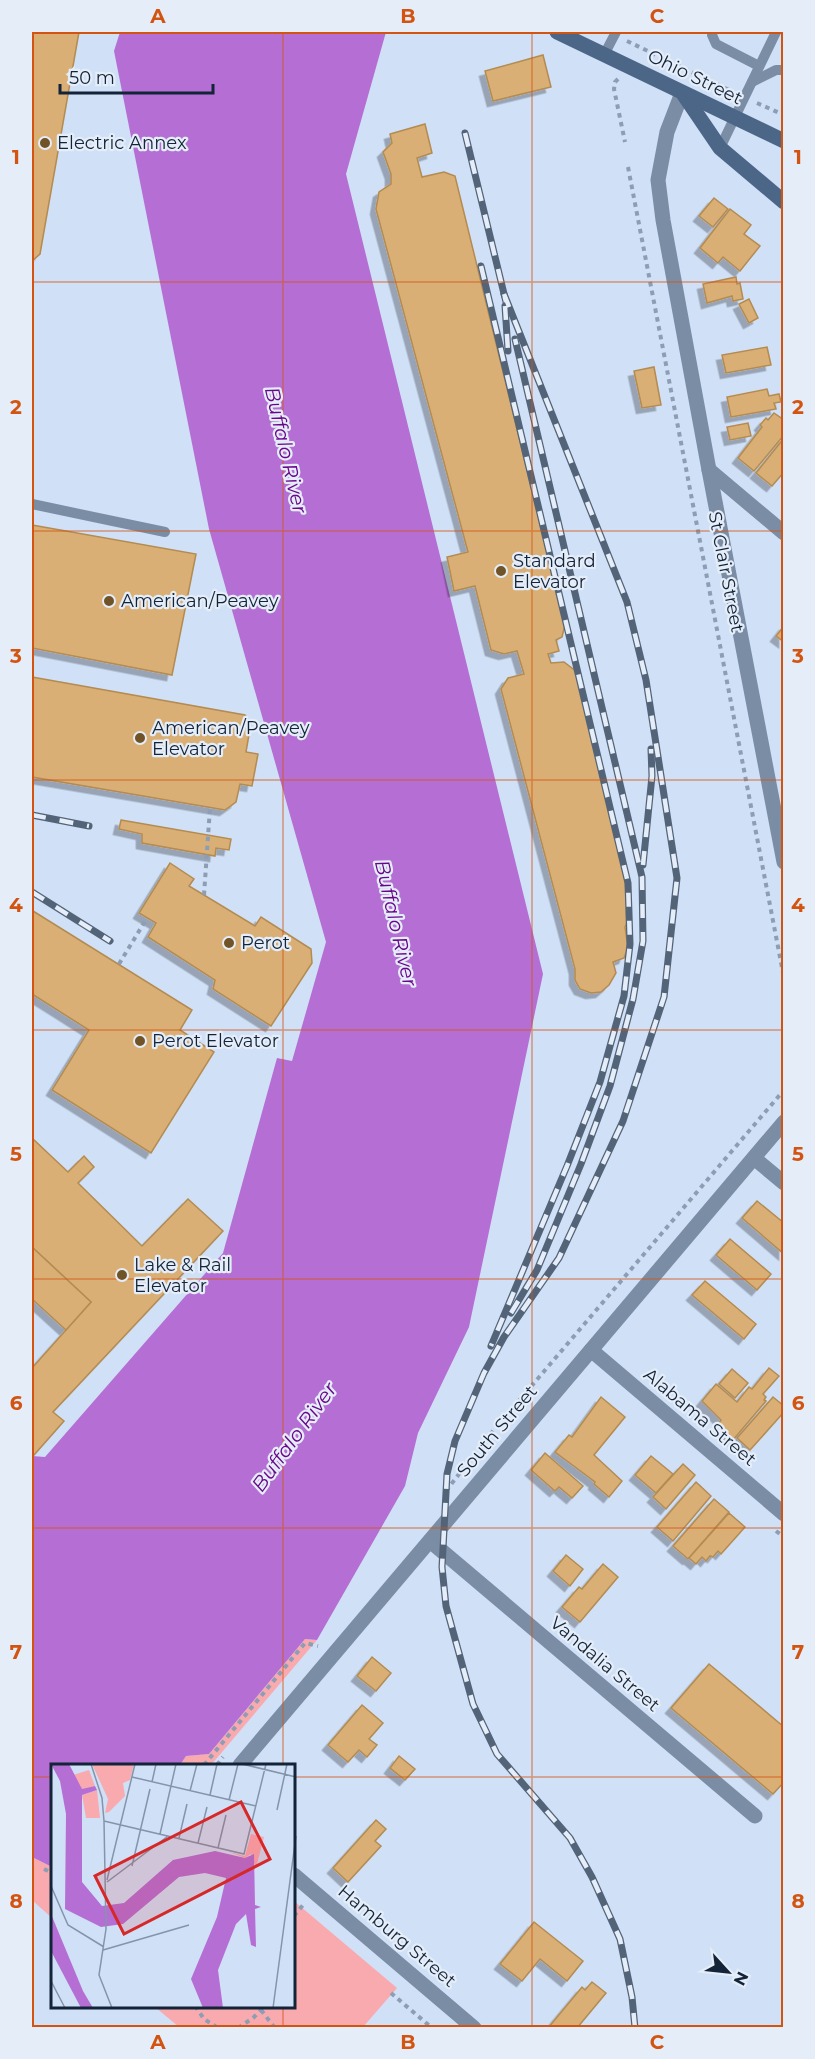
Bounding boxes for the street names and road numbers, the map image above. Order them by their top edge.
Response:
street label: Ohio Street [644,45,746,109]
street label: St Clair Street [704,510,748,634]
street label: Alabama Street [639,1364,761,1470]
street label: South Street [452,1381,542,1481]
street label: Vandalia Street [546,1612,664,1716]
street label: Hamburg Street [334,1880,460,1992]

